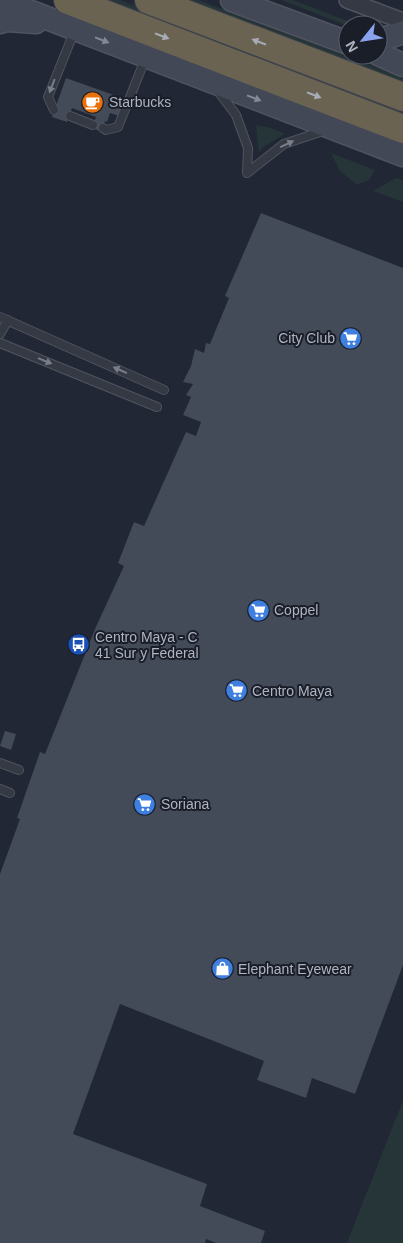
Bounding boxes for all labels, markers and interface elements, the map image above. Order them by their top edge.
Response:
north arrow [338,15,388,65]
one-way arrow [155,32,170,40]
one-way arrow [95,37,109,45]
one-way arrow [252,38,267,45]
text: N [342,38,361,55]
one-way arrow [48,79,56,94]
cafe icon: Starbucks [81,90,105,114]
one-way arrow [307,91,322,99]
place label: Starbucks [109,94,171,110]
one-way arrow [247,94,262,102]
one-way arrow [279,140,294,149]
supermarket icon: City Club [339,326,363,350]
place label: City Club [278,330,335,346]
one-way arrow [38,358,52,366]
one-way arrow [113,366,127,374]
supermarket icon: Coppel [246,598,270,622]
place label: Coppel [274,602,318,618]
place label: Centro Maya - C 41 Sur y Federal [95,629,199,661]
bus stop icon: Centro Maya - C 41 Sur y Federal [67,633,91,657]
supermarket icon: Centro Maya [224,679,248,703]
place label: Centro Maya [252,683,332,699]
supermarket icon: Soriana [133,792,157,816]
place label: Soriana [161,796,209,812]
shop icon: Elephant Eyewear [210,957,234,981]
place label: Elephant Eyewear [238,961,352,977]

